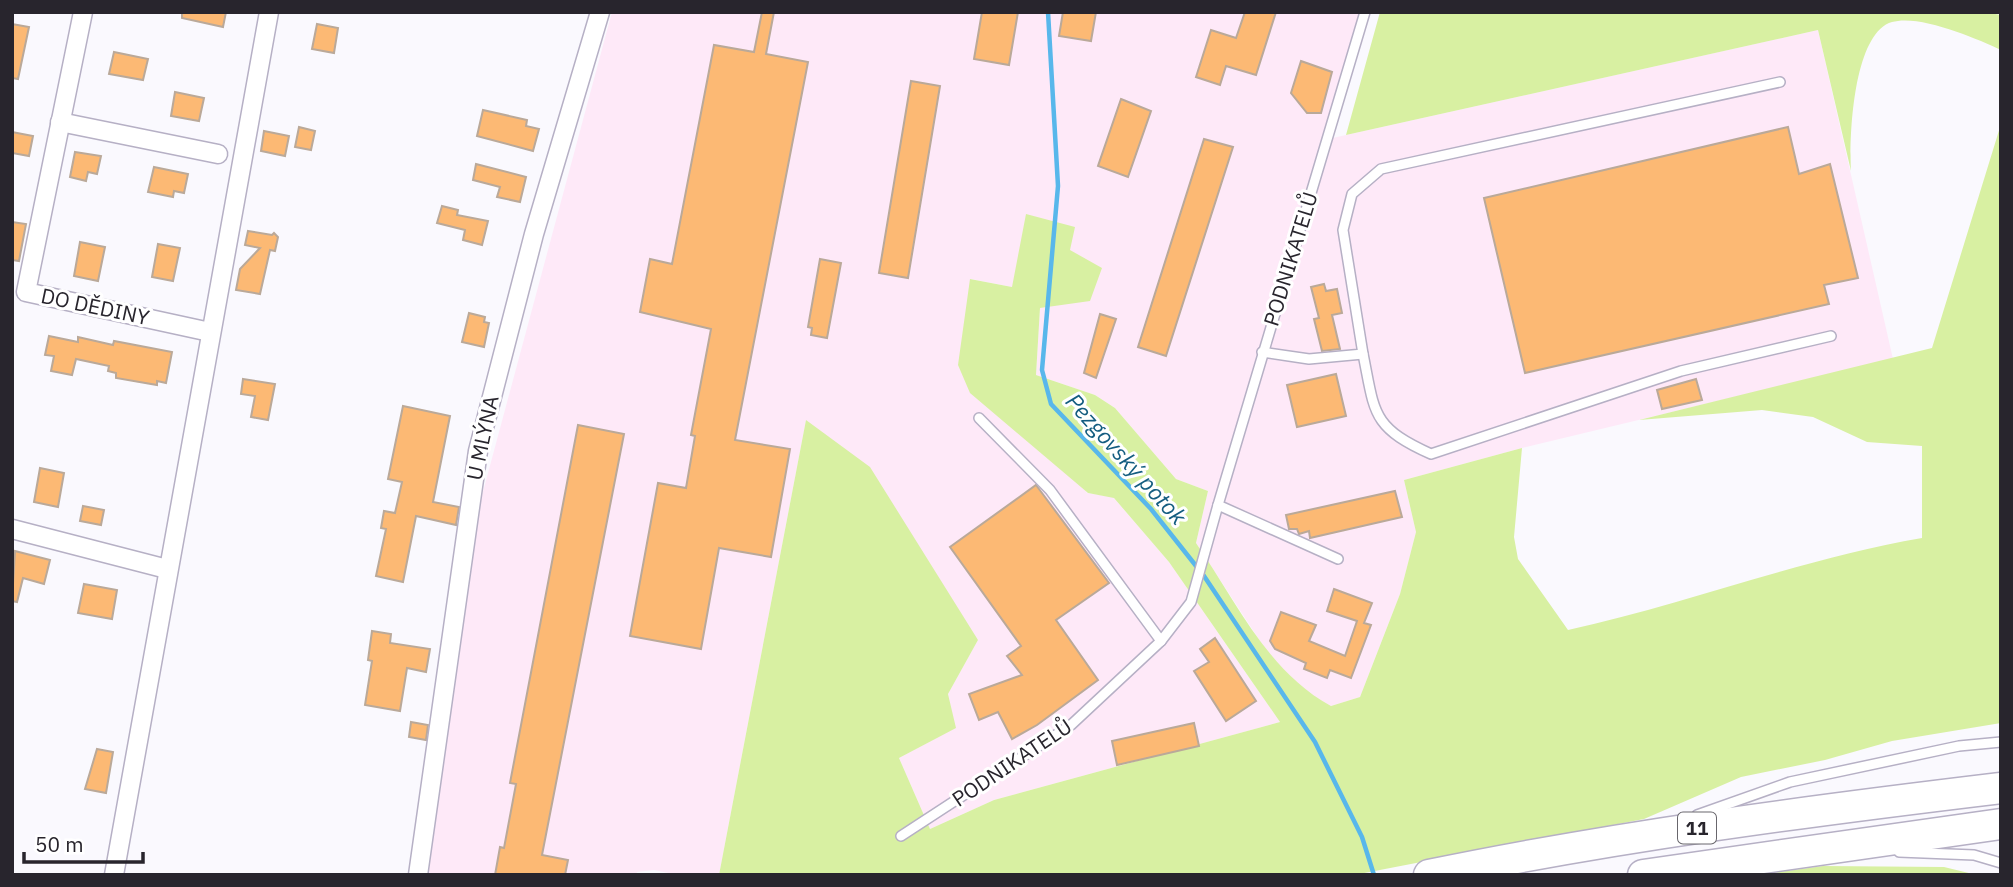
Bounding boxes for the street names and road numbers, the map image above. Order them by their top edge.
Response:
street label: PODNIKATELŮ [1256,188,1324,329]
street label: DO DĚDINY [38,281,152,331]
street label: U MLÝNA [459,393,505,483]
street label: PODNIKATELŮ [946,712,1077,813]
road number: 11 [1678,813,1716,844]

